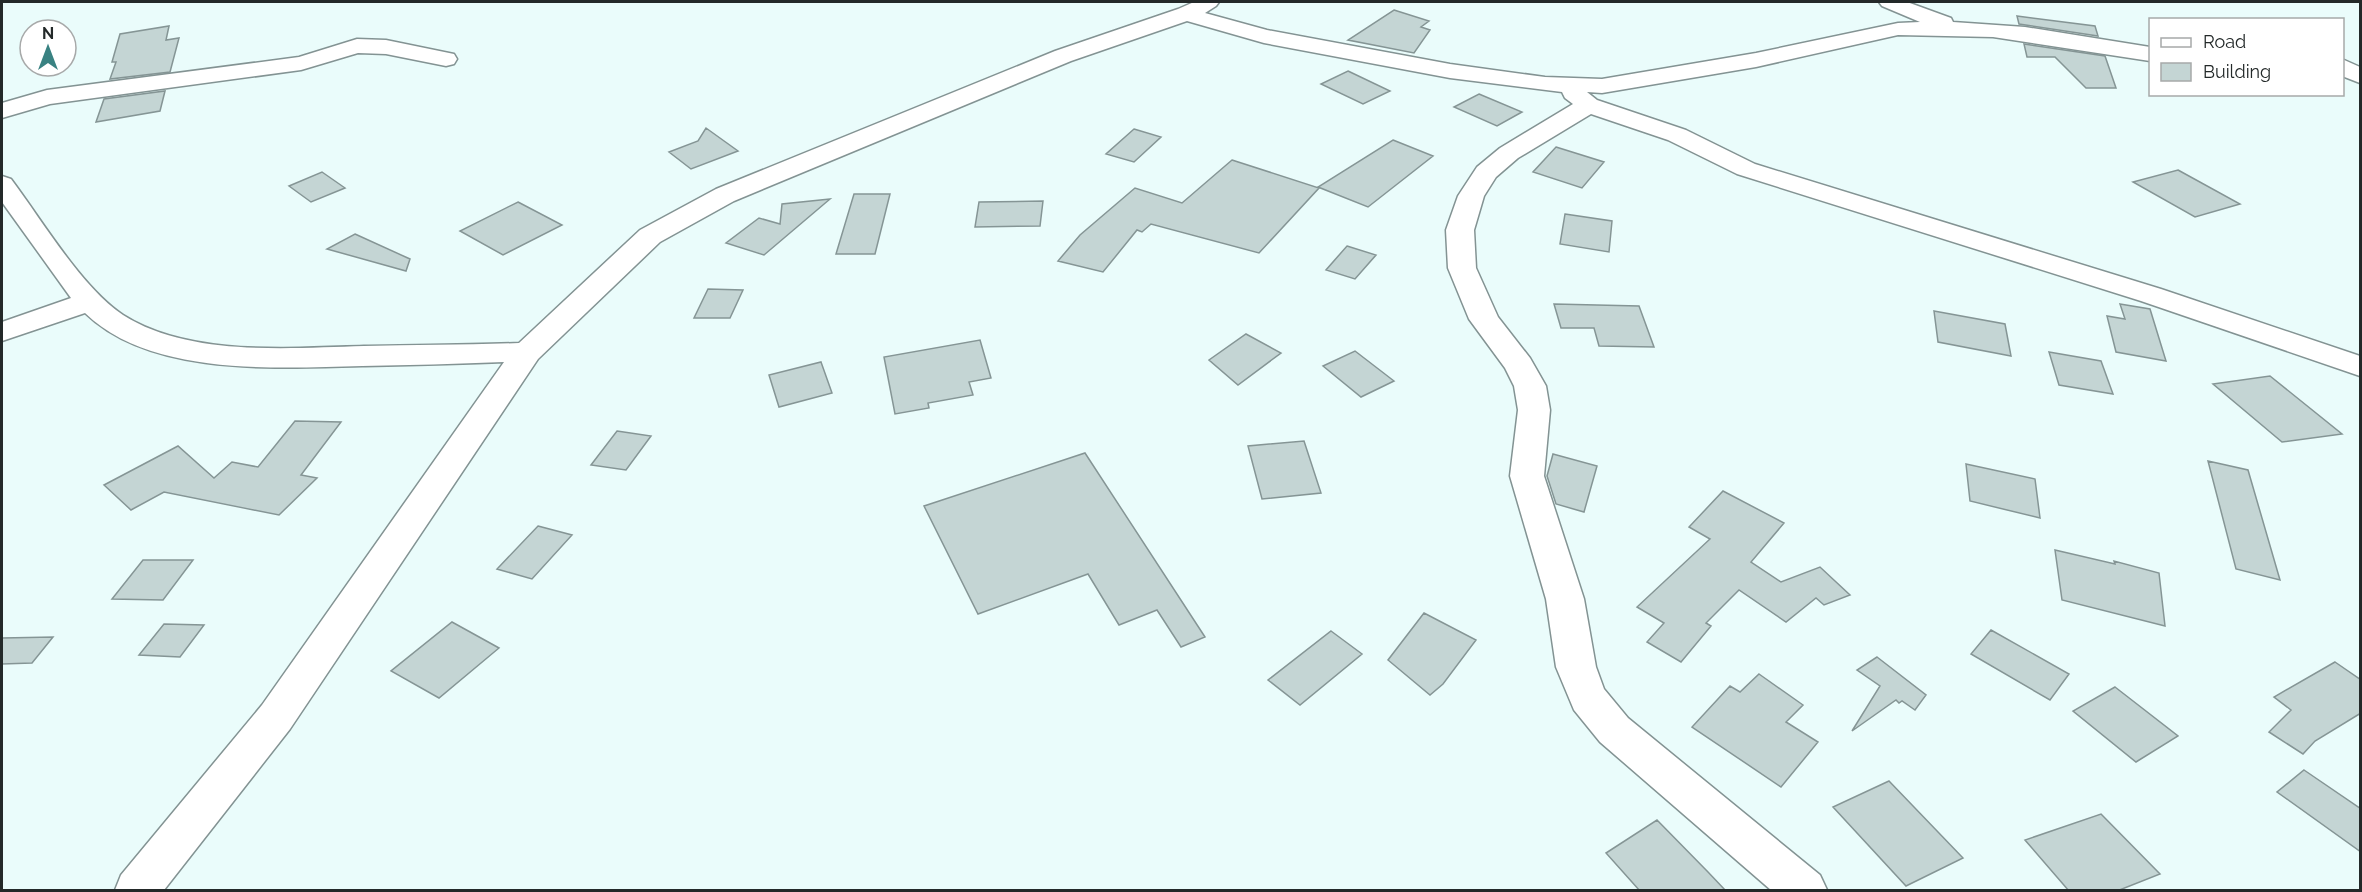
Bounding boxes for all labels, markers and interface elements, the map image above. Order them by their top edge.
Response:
north arrow [18,18,78,78]
legend [2149,18,2344,96]
text: N [42,24,54,43]
text: Road [2203,31,2246,52]
text: Building [2203,61,2271,82]

